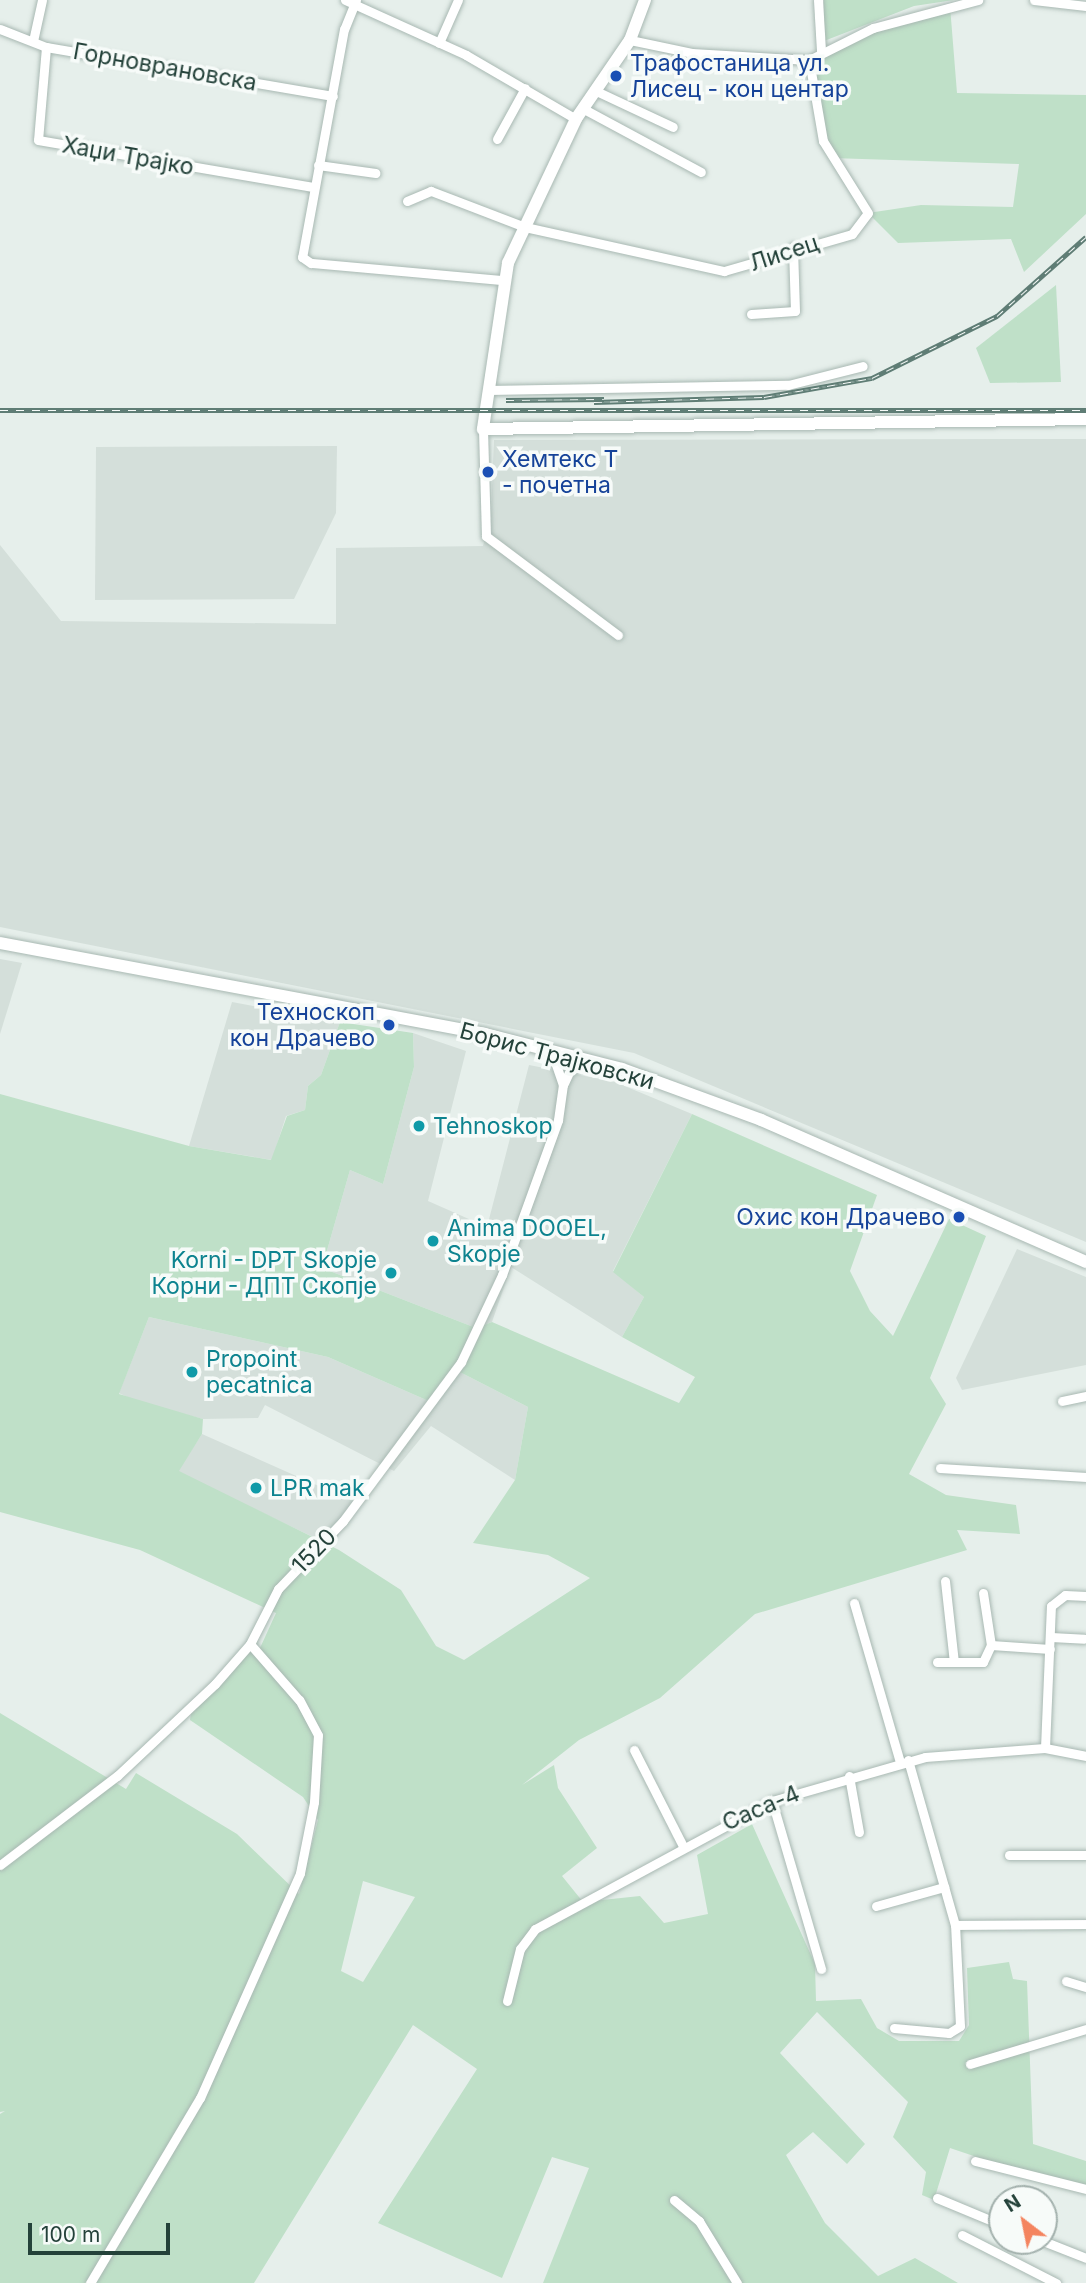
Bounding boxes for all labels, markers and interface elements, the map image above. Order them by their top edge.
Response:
street label: Горноврановска [71,37,259,97]
place label: Трафостаница ул. Лисец - кон центар [630,49,849,103]
marker: Трафостаница ул. Лисец - кон центар [608,68,624,84]
street label: Хаџи Трајко [60,131,196,181]
street label: Лисец [746,229,822,277]
place label: Хемтекс Т - почетна [502,445,618,499]
marker: Хемтекс Т - почетна [480,464,496,480]
place label: Техноскоп кон Драчево [230,998,375,1052]
marker: Техноскоп кон Драчево [381,1017,397,1033]
street label: Борис Трајковски [457,1017,657,1095]
place label: Tehnoskop [433,1112,553,1140]
marker: Tehnoskop [411,1118,427,1134]
place label: Охис кон Драчево [736,1203,945,1231]
marker: Охис кон Драчево [951,1209,967,1225]
place label: Anima DOOEL, Skopje [447,1214,607,1268]
marker: Anima DOOEL, Skopje [425,1233,441,1249]
place label: Korni - DPT Skopje Корни - ДПТ Скопје [152,1246,377,1300]
marker: Korni - DPT Skopje Корни - ДПТ Скопје [383,1265,399,1281]
place label: Propoint pecatnica [206,1345,313,1399]
marker: Propoint pecatnica [184,1364,200,1380]
place label: LPR mak [270,1474,365,1502]
marker: LPR mak [248,1480,264,1496]
street label: 1520 [286,1523,342,1579]
street label: Саса-4 [718,1779,804,1837]
north arrow [988,2185,1058,2255]
text: N [1000,2190,1025,2217]
scale bar [32,2210,173,2254]
text: 100 m [41,2222,100,2247]

